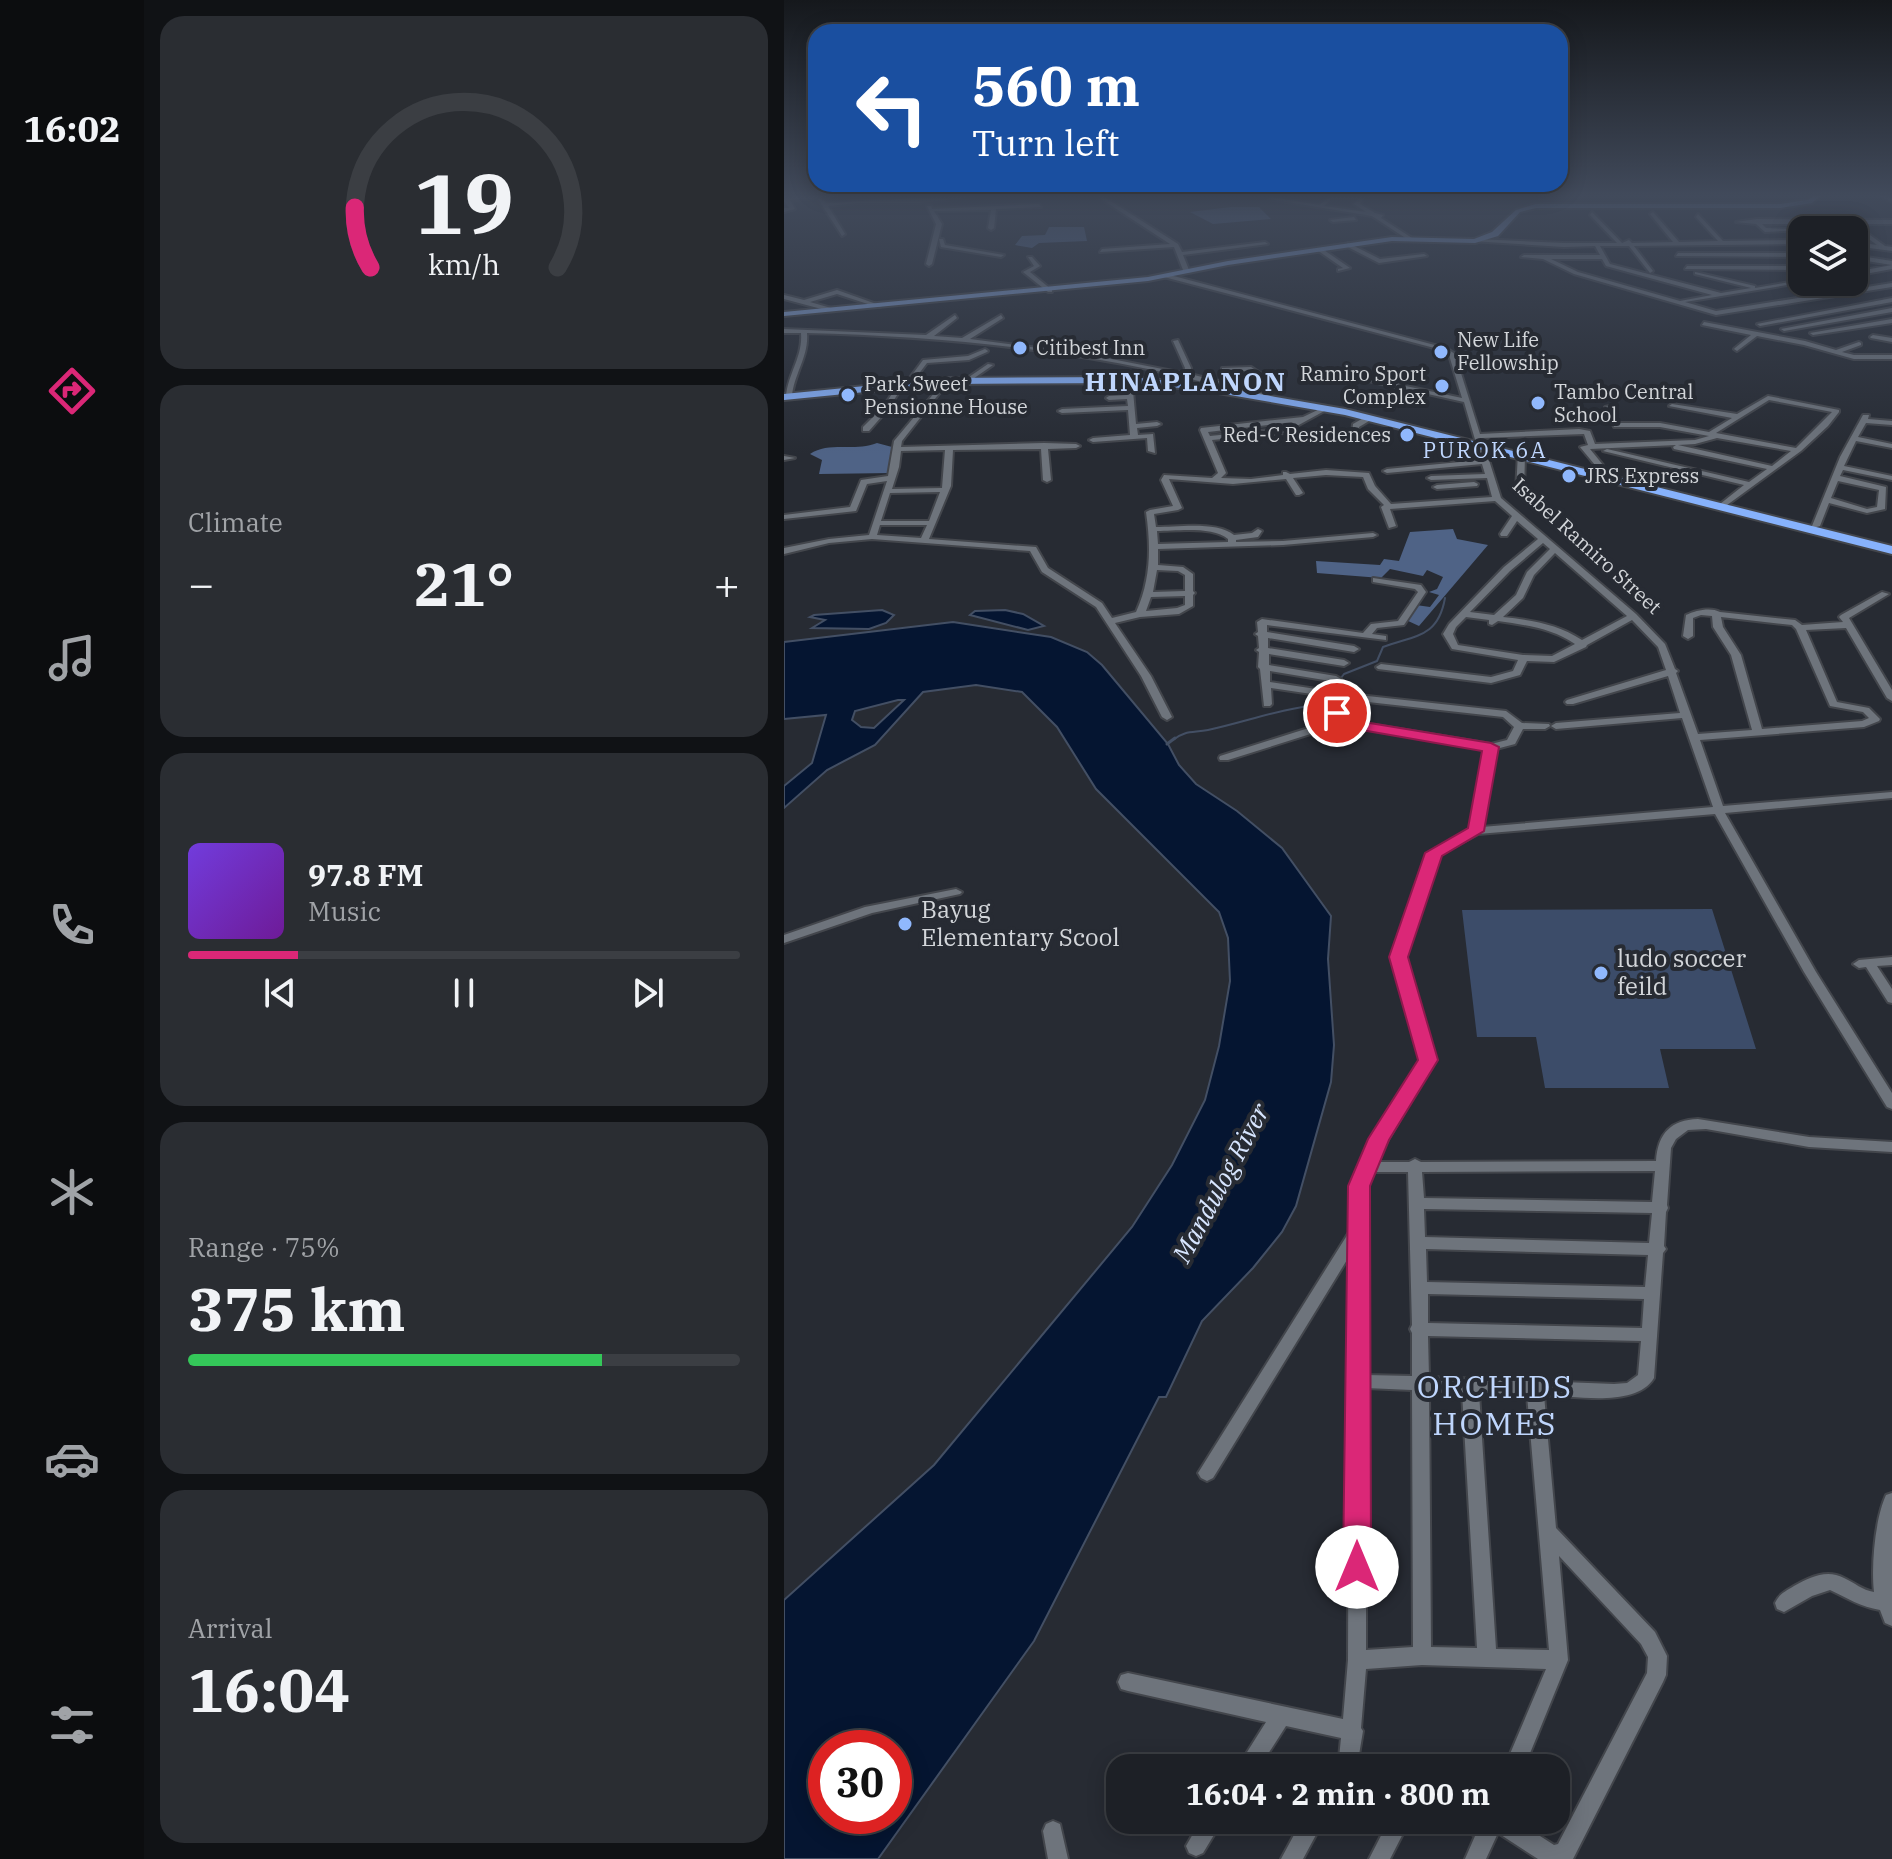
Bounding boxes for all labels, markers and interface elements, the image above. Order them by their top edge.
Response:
text: 560 m [972,49,1140,121]
icon: left [840,56,944,160]
text: 16:02 [23,105,121,152]
text: Turn left [972,119,1119,166]
text: 19 [414,149,514,257]
map controls [1788,216,1868,296]
button: layers [1788,216,1868,296]
text: km/h [428,246,500,283]
place label: New Life Fellowship [1457,326,1559,376]
place label: Citibest Inn [1036,334,1146,361]
marker: Citibest Inn [1011,339,1029,357]
marker: New Life Fellowship [1432,343,1450,361]
place label: Ramiro Sport Complex [1300,360,1426,410]
icon: directions [44,363,100,419]
district label: HINAPLANON [1085,364,1287,398]
place label: Park Sweet Pensionne House [864,370,1028,420]
marker: Ramiro Sport Complex [1433,377,1451,395]
place label: Tambo Central School [1554,378,1693,428]
marker: Park Sweet Pensionne House [839,386,857,404]
marker: Tambo Central School [1529,394,1547,412]
place label: Red-C Residences [1223,421,1391,448]
marker: Red-C Residences [1398,426,1416,444]
district label: PUROK 6A [1422,435,1548,464]
place label: JRS Express [1585,462,1699,489]
marker: JRS Express [1560,467,1578,485]
street label: Isabel Ramiro Street [1507,471,1668,620]
text: Climate [188,505,283,539]
text: 21° [414,544,514,623]
text: − [188,555,214,612]
text: + [714,555,740,612]
icon: music [44,630,100,686]
pin [1303,679,1371,747]
icon: arrive [1315,691,1359,735]
text: 97.8 FM [308,855,423,894]
place label: Bayug Elementary Scool [921,893,1120,953]
text: Music [308,894,381,928]
icon: phone [44,897,100,953]
marker: Bayug Elementary Scool [896,915,914,933]
place label: ludo soccer feild [1617,942,1746,1002]
marker: ludo soccer feild [1592,964,1610,982]
icon: previous [258,971,302,1015]
icon: pause [442,971,486,1015]
icon: next [626,971,670,1015]
water label: Mandulog River [1164,1097,1277,1269]
icon: climate [44,1164,100,1220]
text: Range · 75% [188,1230,340,1264]
text: 375 km [188,1269,406,1348]
district label: ORCHIDS HOMES [1417,1365,1573,1444]
icon: car [44,1431,100,1487]
position arrow [1315,1525,1399,1609]
text: Arrival [188,1611,273,1645]
text: 16:04 [188,1650,350,1729]
icon: filters [44,1697,100,1753]
speed limit sign: 30 [808,1730,912,1834]
text: 16:04 · 2 min · 800 m [1186,1774,1490,1813]

